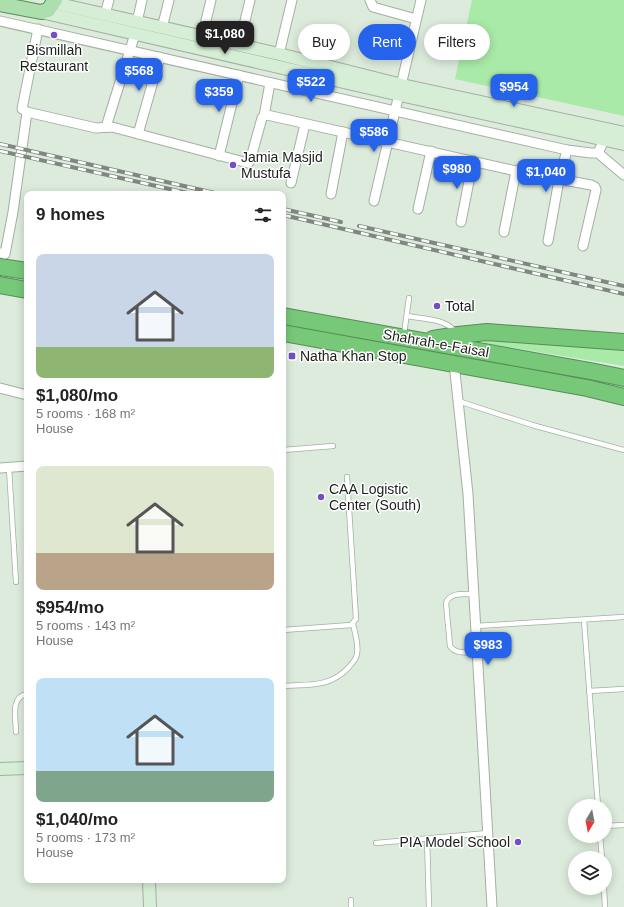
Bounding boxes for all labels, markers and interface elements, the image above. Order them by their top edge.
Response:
pin: $1,080 [192,21,258,55]
chip: Buy [298,24,350,60]
chip: Rent [358,24,416,60]
chip: Filters [424,24,490,60]
text: $1,080 [205,26,245,41]
marker: Bismillah Restaurant [49,30,59,40]
place label: Bismillah Restaurant [20,42,88,74]
pin: $568 [115,58,163,92]
text: $568 [125,63,153,78]
pin: $522 [287,69,335,103]
text: $522 [297,74,325,89]
pin: $954 [490,74,538,108]
pin: $359 [195,79,243,113]
text: $954 [500,79,528,94]
text: $359 [205,84,233,99]
pin: $586 [350,119,398,153]
text: $586 [360,124,388,139]
place label: Jamia Masjid Mustufa [241,149,323,181]
pin: $980 [433,156,481,190]
pin: $1,040 [513,159,579,193]
marker: Jamia Masjid Mustufa [228,160,238,170]
text: $980 [443,161,471,176]
text: $1,040 [526,164,566,179]
icon: filters [252,204,274,226]
text: 9 homes [36,205,105,224]
icon: home [119,280,191,352]
place label: Total [445,298,475,314]
marker: Total [432,301,442,311]
street label: Shahrah-e-Faisal [382,326,490,360]
place label: Natha Khan Stop [300,348,407,364]
marker: Natha Khan Stop [287,351,297,361]
text: $1,080/mo [36,386,118,405]
text: 5 rooms · 168 m² [36,406,135,421]
text: House [36,421,74,436]
place label: CAA Logistic Center (South) [329,481,421,513]
icon: home [119,492,191,564]
marker: CAA Logistic Center (South) [316,492,326,502]
text: $954/mo [36,598,104,617]
text: 5 rooms · 143 m² [36,618,135,633]
pin: $983 [464,632,512,666]
text: House [36,633,74,648]
text: $983 [474,637,502,652]
icon: home [119,704,191,776]
north arrow [568,799,612,843]
map controls [568,799,612,895]
text: $1,040/mo [36,810,118,829]
text: 5 rooms · 173 m² [36,830,135,845]
place label: PIA Model School [399,834,510,850]
marker: PIA Model School [513,837,523,847]
text: House [36,845,74,860]
button: layers [568,851,612,895]

